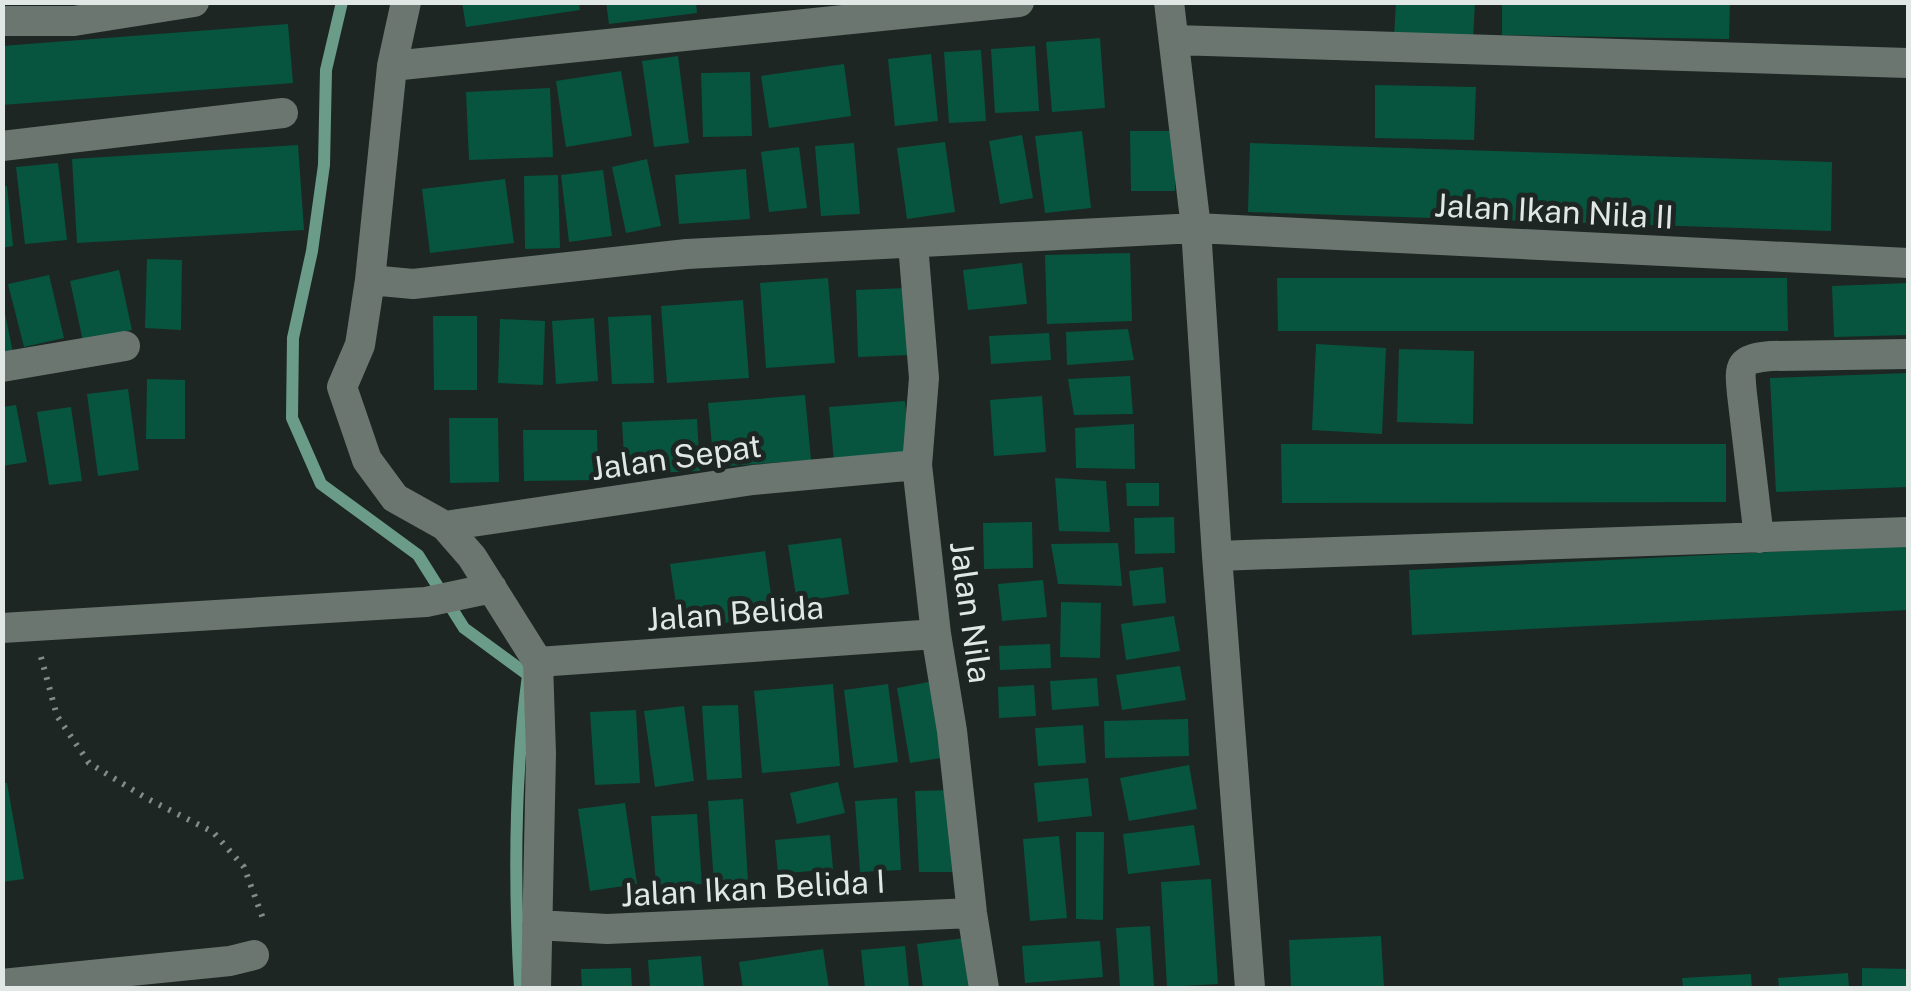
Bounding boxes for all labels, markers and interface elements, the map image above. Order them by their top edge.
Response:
street label: Jalan Ikan Nila II [1433,186,1675,236]
street label: Jalan Sepat [589,427,763,487]
street label: Jalan Nila [943,539,999,685]
street label: Jalan Belida [645,588,825,638]
street label: Jalan Ikan Belida I [620,863,886,913]

